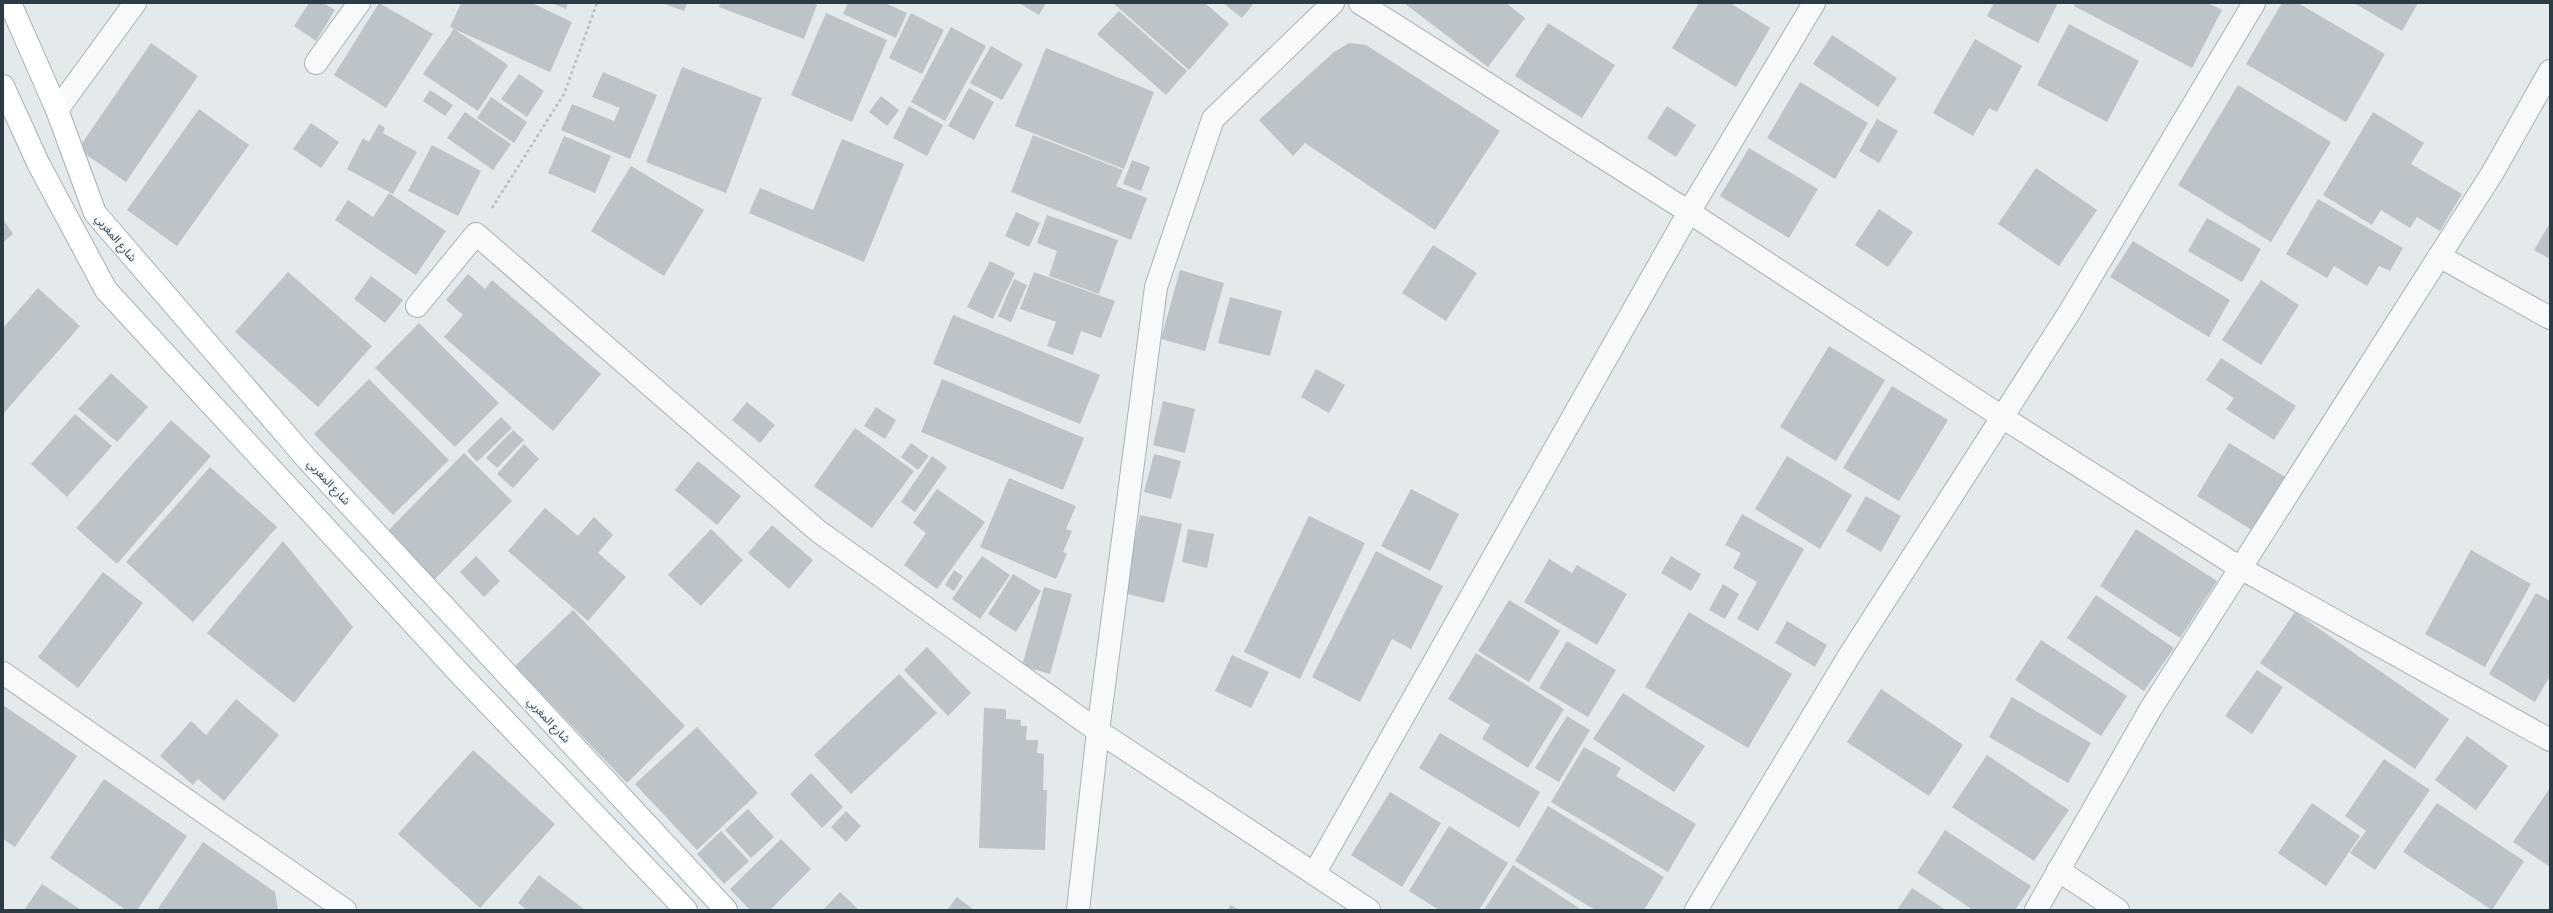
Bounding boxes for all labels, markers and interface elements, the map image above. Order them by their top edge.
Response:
street label: شارع المغربي [90,212,140,266]
street label: شارع المغربي [303,456,354,510]
street label: شارع المغربي [523,694,574,748]

